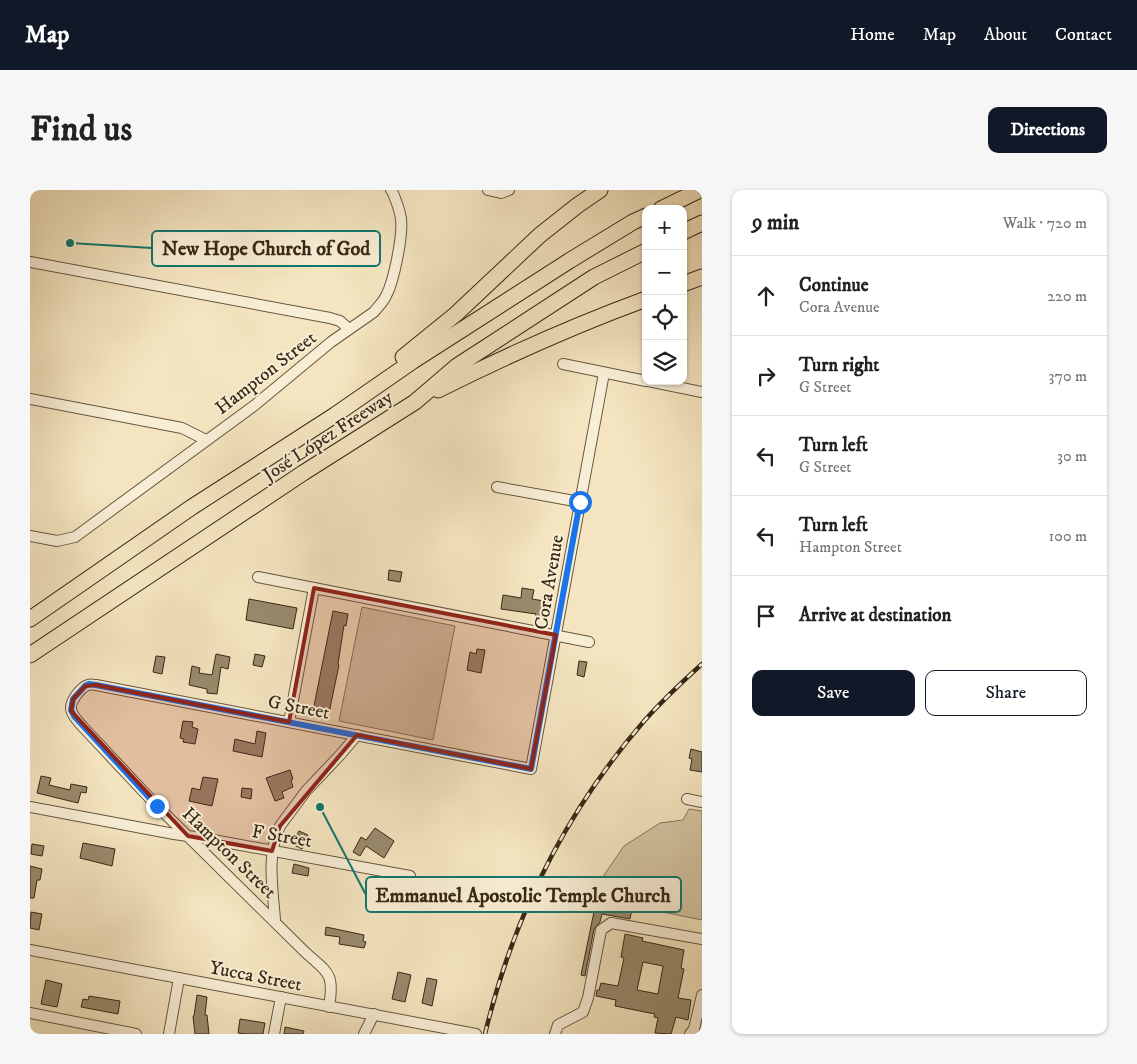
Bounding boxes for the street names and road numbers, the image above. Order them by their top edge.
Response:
street label: Hampton Street [211,327,321,420]
street label: José López Freeway [257,385,398,488]
street label: Cora Avenue [530,533,569,631]
street label: G Street [266,690,331,725]
street label: Hampton Street [177,802,281,904]
street label: F Street [250,820,314,853]
street label: Yucca Street [208,956,304,997]

